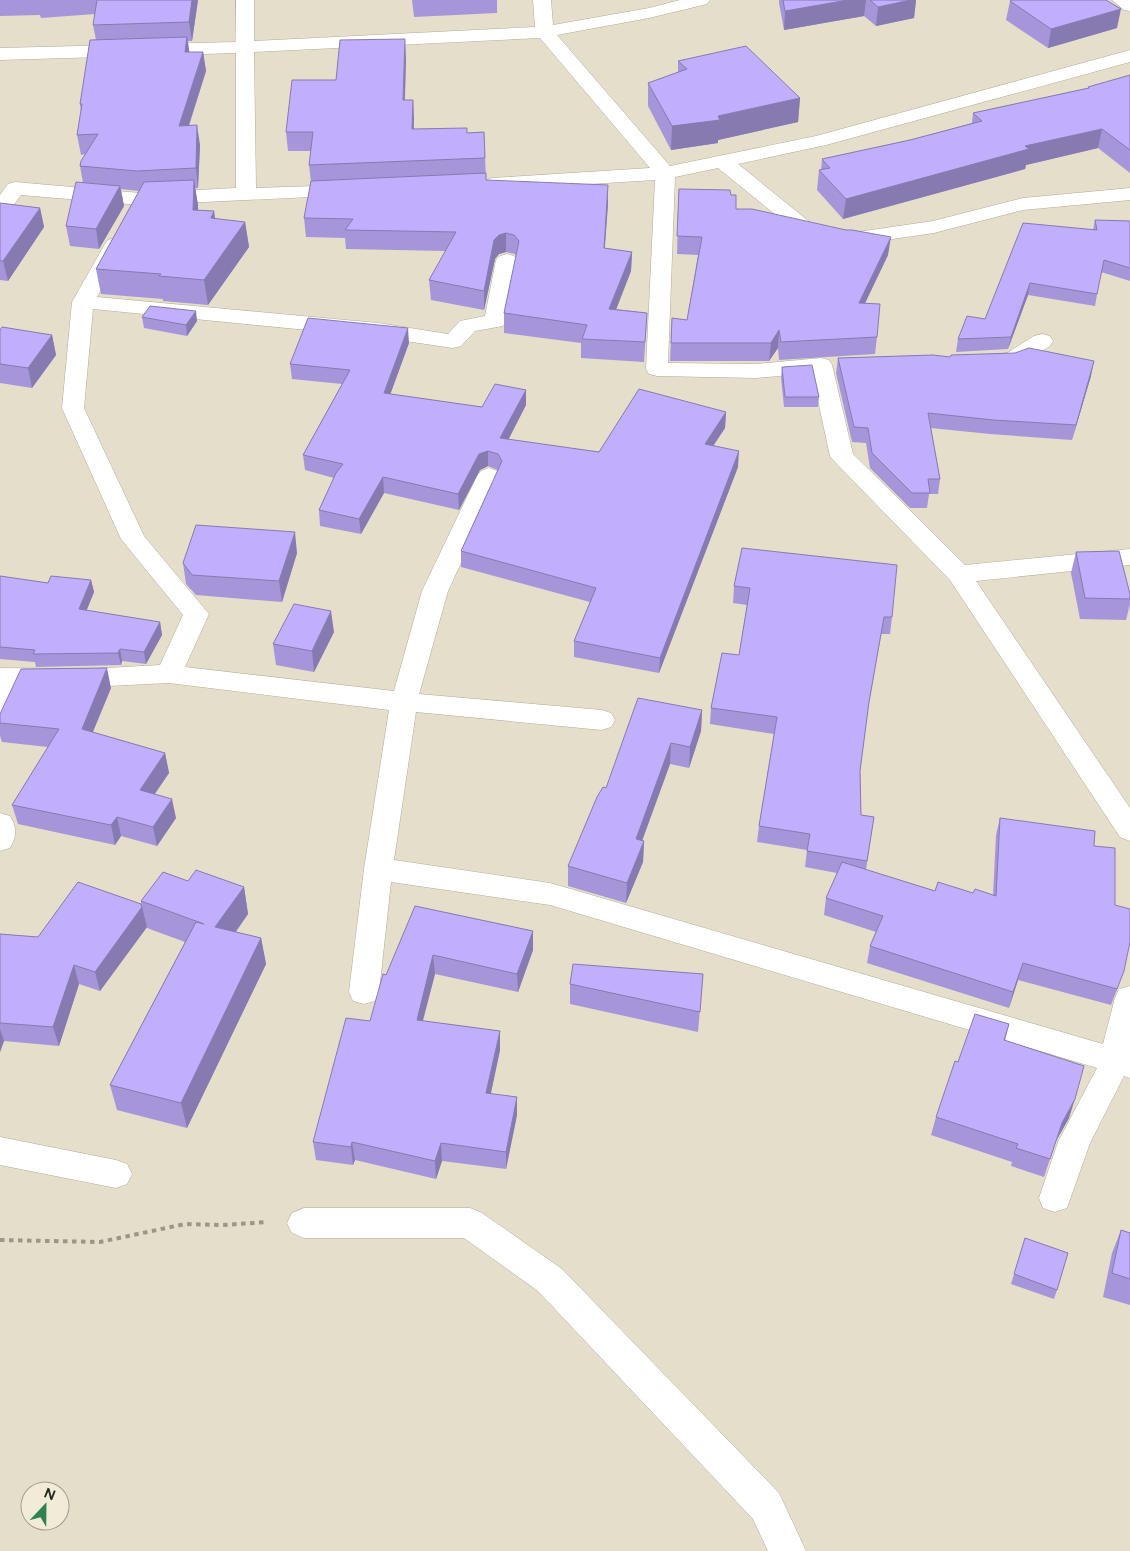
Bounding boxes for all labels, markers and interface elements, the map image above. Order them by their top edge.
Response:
north arrow [20,1481,70,1531]
text: N [41,1485,58,1504]

